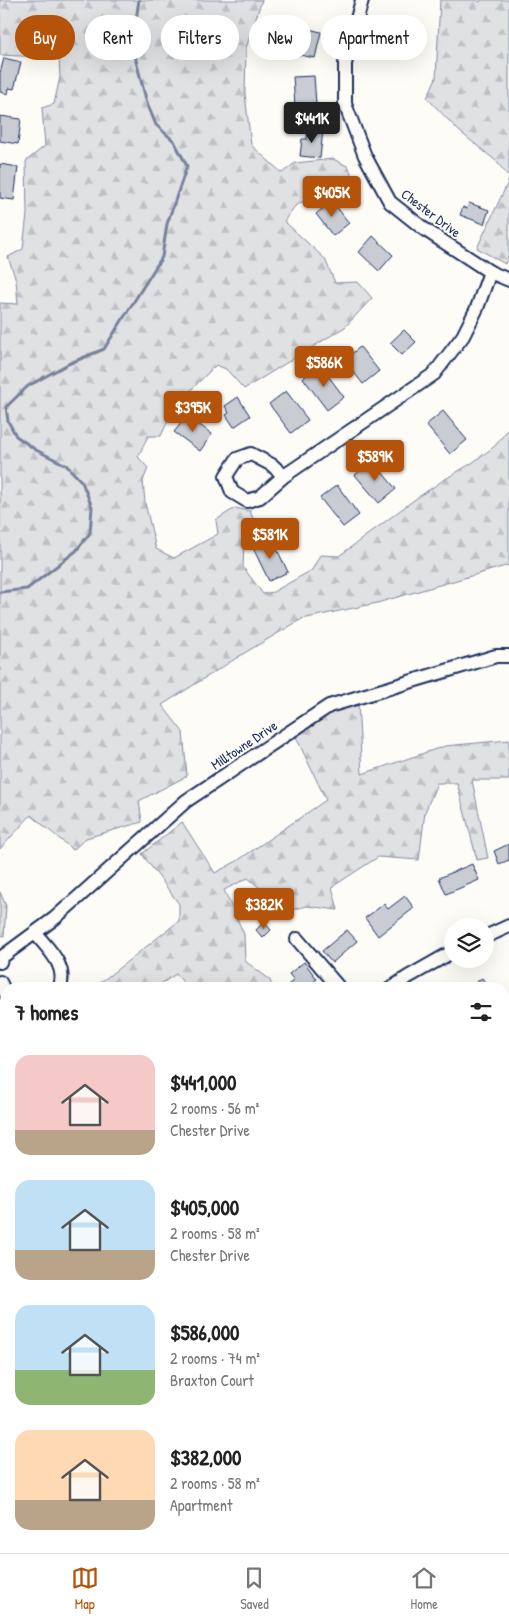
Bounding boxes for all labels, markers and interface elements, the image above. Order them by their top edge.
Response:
chip: Buy [15,15,75,60]
chip: Rent [85,15,151,60]
chip: Filters [161,15,239,60]
chip: New [249,15,311,60]
chip: Apartment [321,15,427,60]
pin: $441K [277,102,347,144]
text: $441K [295,107,329,129]
pin: $405K [297,176,367,218]
text: $405K [314,181,350,203]
street label: Chester Drive [398,184,465,241]
pin: $586K [289,346,359,388]
text: $586K [306,351,342,373]
pin: $395K [158,390,228,433]
text: $395K [175,396,211,418]
pin: $589K [340,440,410,482]
text: $589K [357,445,393,467]
pin: $581K [235,518,305,560]
text: $581K [252,523,288,545]
street label: Milltowne Drive [207,715,281,774]
pin: $382K [229,888,299,930]
text: $382K [245,893,283,915]
map controls [444,918,494,968]
button: layers [444,918,494,968]
text: 7 homes [15,998,78,1027]
icon: filters [467,998,495,1026]
text: $441,000 [170,1068,237,1097]
icon: home [55,1075,115,1135]
text: 2 rooms · 56 m² [170,1097,259,1119]
text: Chester Drive [170,1119,250,1141]
text: $405,000 [170,1193,239,1222]
icon: home [55,1200,115,1260]
text: 2 rooms · 58 m² [170,1222,260,1244]
text: Chester Drive [170,1244,250,1266]
text: $586,000 [170,1318,239,1347]
icon: home [55,1325,115,1385]
text: 2 rooms · 74 m² [170,1347,260,1369]
text: Braxton Court [170,1369,254,1391]
text: $382,000 [170,1443,241,1472]
icon: home [55,1450,115,1510]
text: 2 rooms · 58 m² [170,1472,260,1494]
text: Apartment [170,1494,233,1516]
tab: Map [71,1564,99,1613]
tab: Saved [240,1564,269,1613]
tab: Home [410,1564,438,1613]

